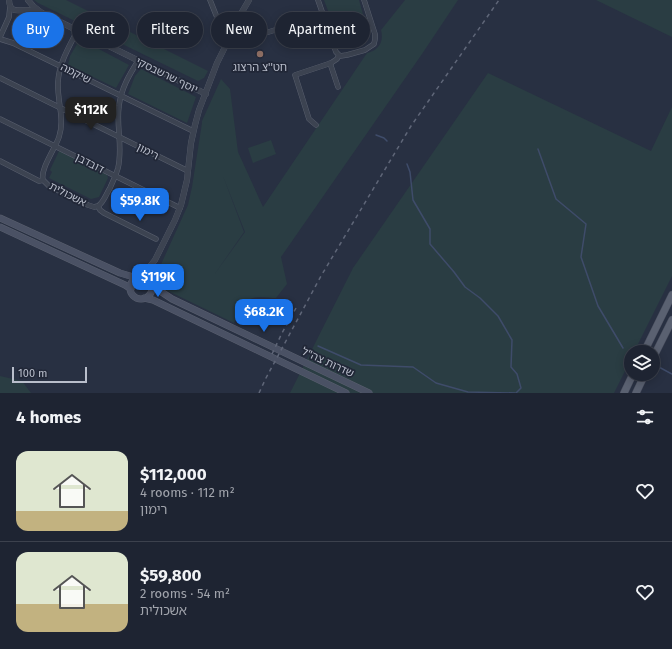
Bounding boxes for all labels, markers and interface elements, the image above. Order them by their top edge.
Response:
chip: Buy [12,12,64,48]
chip: Rent [72,12,129,48]
chip: Filters [137,12,203,48]
chip: New [211,12,267,48]
chip: Apartment [275,12,370,48]
marker: חט''צ הרצוג [255,49,265,59]
street label: יוסף שרשבסקי [134,55,200,96]
street label: שיקמה [58,61,93,86]
place label: חט''צ הרצוג [233,61,287,74]
pin: $112K [63,97,119,131]
text: $112K [74,102,108,117]
street label: רימון [135,140,161,162]
street label: דובדבן [73,151,106,176]
street label: אשכולית [47,180,88,209]
pin: $59.8K [107,188,173,222]
text: $59.8K [120,193,160,208]
pin: $119K [130,264,186,298]
text: $119K [141,269,175,284]
pin: $68.2K [231,299,297,333]
text: $68.2K [244,304,284,319]
street label: שדרות צה"ל [300,345,356,380]
map controls [624,345,660,381]
button: layers [624,345,660,381]
scale bar [12,365,87,384]
text: 100 m [18,367,47,380]
icon: filters [634,406,656,428]
text: 4 homes [16,407,81,428]
text: $112,000 [140,464,207,485]
icon: home [48,467,96,515]
icon: heart [634,480,656,502]
text: 4 rooms · 112 m² [140,485,235,500]
text: רימון [140,502,167,517]
text: $59,800 [140,565,202,586]
icon: home [48,568,96,616]
icon: heart [634,581,656,603]
text: 2 rooms · 54 m² [140,586,230,601]
text: אשכולית [140,603,187,618]

